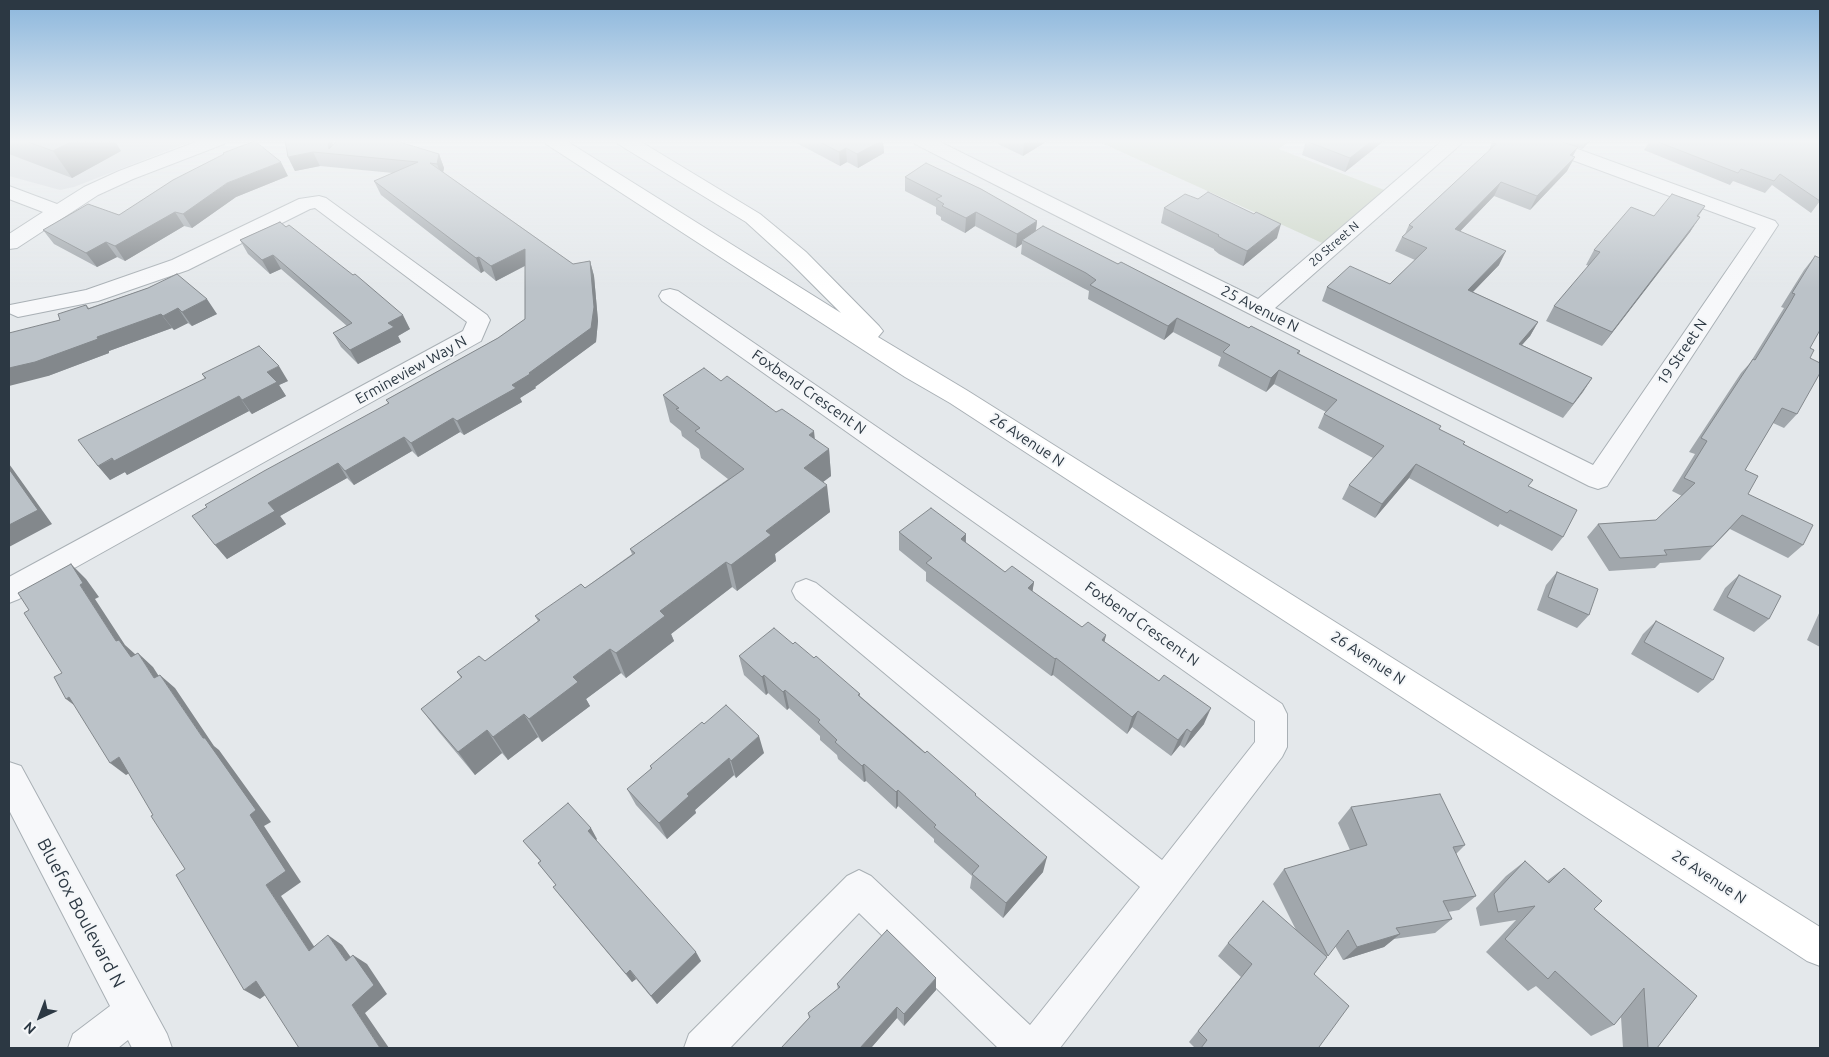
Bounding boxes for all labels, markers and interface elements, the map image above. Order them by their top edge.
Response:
street label: 20 Street N [1306,219,1362,269]
street label: 25 Avenue N [1218,282,1302,336]
street label: 19 Street N [1653,315,1711,389]
street label: Ermineview Way N [352,332,470,408]
street label: Foxbend Crescent N [748,346,870,438]
street label: 26 Avenue N [986,409,1068,471]
street label: Foxbend Crescent N [1081,578,1203,670]
street label: 26 Avenue N [1327,627,1409,689]
street label: Bluefox Boulevard N [33,835,129,991]
street label: 26 Avenue N [1668,846,1750,908]
north arrow [15,992,65,1042]
text: N [20,1019,39,1037]

